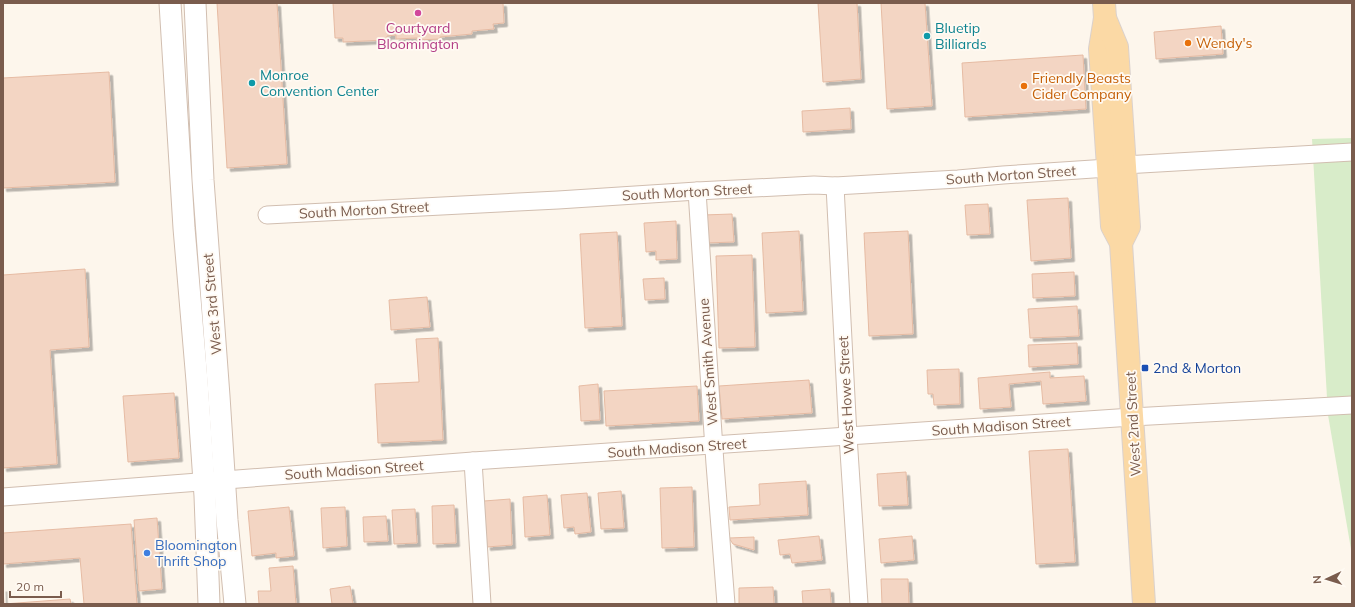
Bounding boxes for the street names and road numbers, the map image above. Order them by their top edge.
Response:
street label: South Morton Street [945,161,1077,189]
street label: South Morton Street [621,180,753,204]
street label: South Morton Street [298,198,430,222]
street label: West 3rd Street [199,252,225,356]
street label: West Smith Avenue [695,298,721,426]
street label: West Howe Street [834,335,858,455]
street label: West 2nd Street [1121,371,1145,477]
street label: South Madison Street [931,412,1071,440]
street label: South Madison Street [607,434,747,462]
street label: South Madison Street [284,456,424,484]

